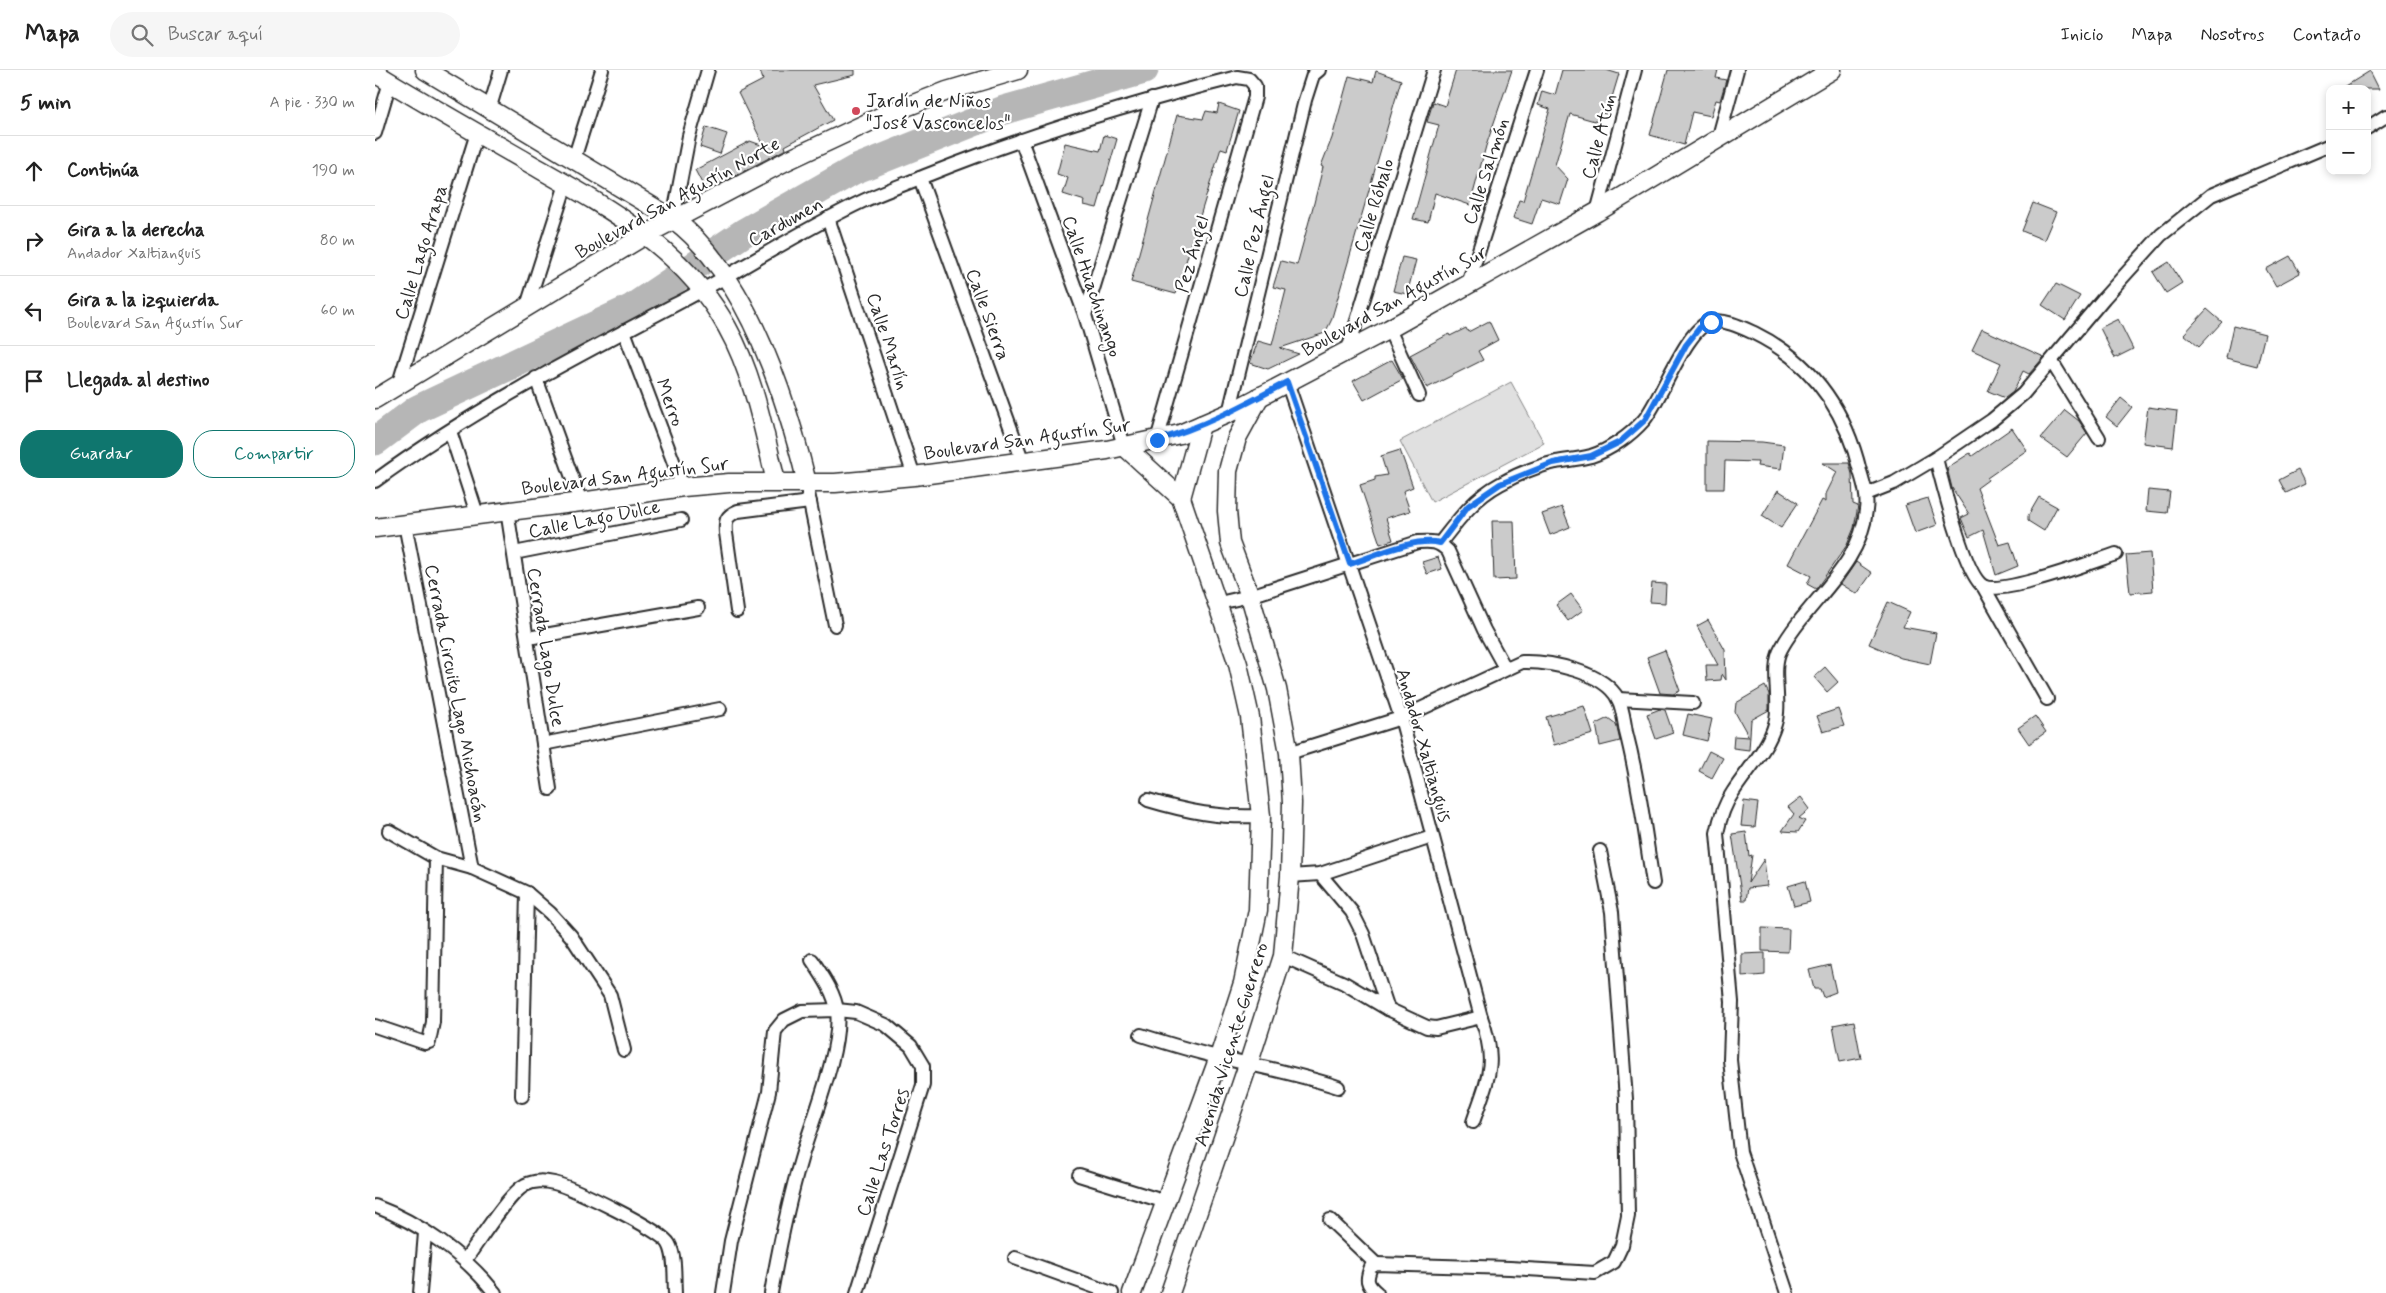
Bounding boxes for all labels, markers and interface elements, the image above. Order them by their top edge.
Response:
search box [110,12,460,57]
text: Mapa [25,19,80,50]
icon: search [128,21,156,49]
text: Buscar aquí [168,22,263,47]
text: Inicio [2061,23,2103,47]
text: Mapa [2131,23,2172,47]
text: Nosotros [2200,23,2265,47]
text: Contacto [2293,23,2361,47]
map controls [2326,85,2371,175]
button: + [2326,85,2371,130]
text: 5 min [20,89,72,117]
place label: Jardín de Niños "José Vasconcelos" [866,89,1010,136]
street label: Calle Atún [1576,91,1623,182]
text: A pie · 330 m [270,92,355,113]
marker: Jardín de Niños "José Vasconcelos" [850,105,862,117]
street label: Calle Salmón [1457,115,1515,228]
button: − [2326,130,2371,175]
street label: Boulevard San Agustín Norte [571,132,786,268]
street label: Calle Róbalo [1348,156,1401,255]
icon: ahead [20,157,48,185]
text: Continúa [67,158,139,183]
text: 190 m [312,160,355,181]
street label: Calle Pez Ángel [1227,172,1284,301]
street label: Calle Lago Arapa [389,182,457,324]
street label: Cardumen [744,191,828,253]
street label: Calle Huachinango [1054,212,1127,361]
street label: Pez Ángel [1169,213,1218,296]
text: Gira a la derecha [67,218,205,243]
icon: right [20,227,48,255]
text: 80 m [320,230,355,251]
street label: Boulevard San Agustín Sur [1297,240,1494,365]
text: Andador Xaltianguis [67,243,201,264]
street label: Calle Sierra [959,265,1016,364]
text: Gira a la izquierda [67,288,218,313]
street label: Calle Marlín [860,290,915,393]
icon: left [20,297,48,325]
text: 60 m [321,300,355,321]
route start [1700,311,1723,334]
text: Boulevard San Agustín Sur [67,313,243,334]
icon: arrive [20,367,48,395]
text: Llegada al destino [67,368,209,393]
street label: Merro [649,375,690,430]
street label: Boulevard San Agustín Sur [922,413,1133,469]
route end [1146,429,1169,452]
button: Guardar [20,430,183,478]
button: Compartir [193,430,355,478]
street label: Boulevard San Agustín Sur [520,451,731,505]
street label: Calle Lago Dulce [526,494,663,547]
street label: Cerrada Circuito Lago Michoacán [417,562,493,825]
street label: Cerrada Lago Dulce [519,566,570,729]
street label: Andador Xaltianguis [1387,666,1457,826]
street label: Avenida Vicente Guerrero [1188,939,1274,1149]
street label: Calle Las Torres [851,1085,916,1220]

